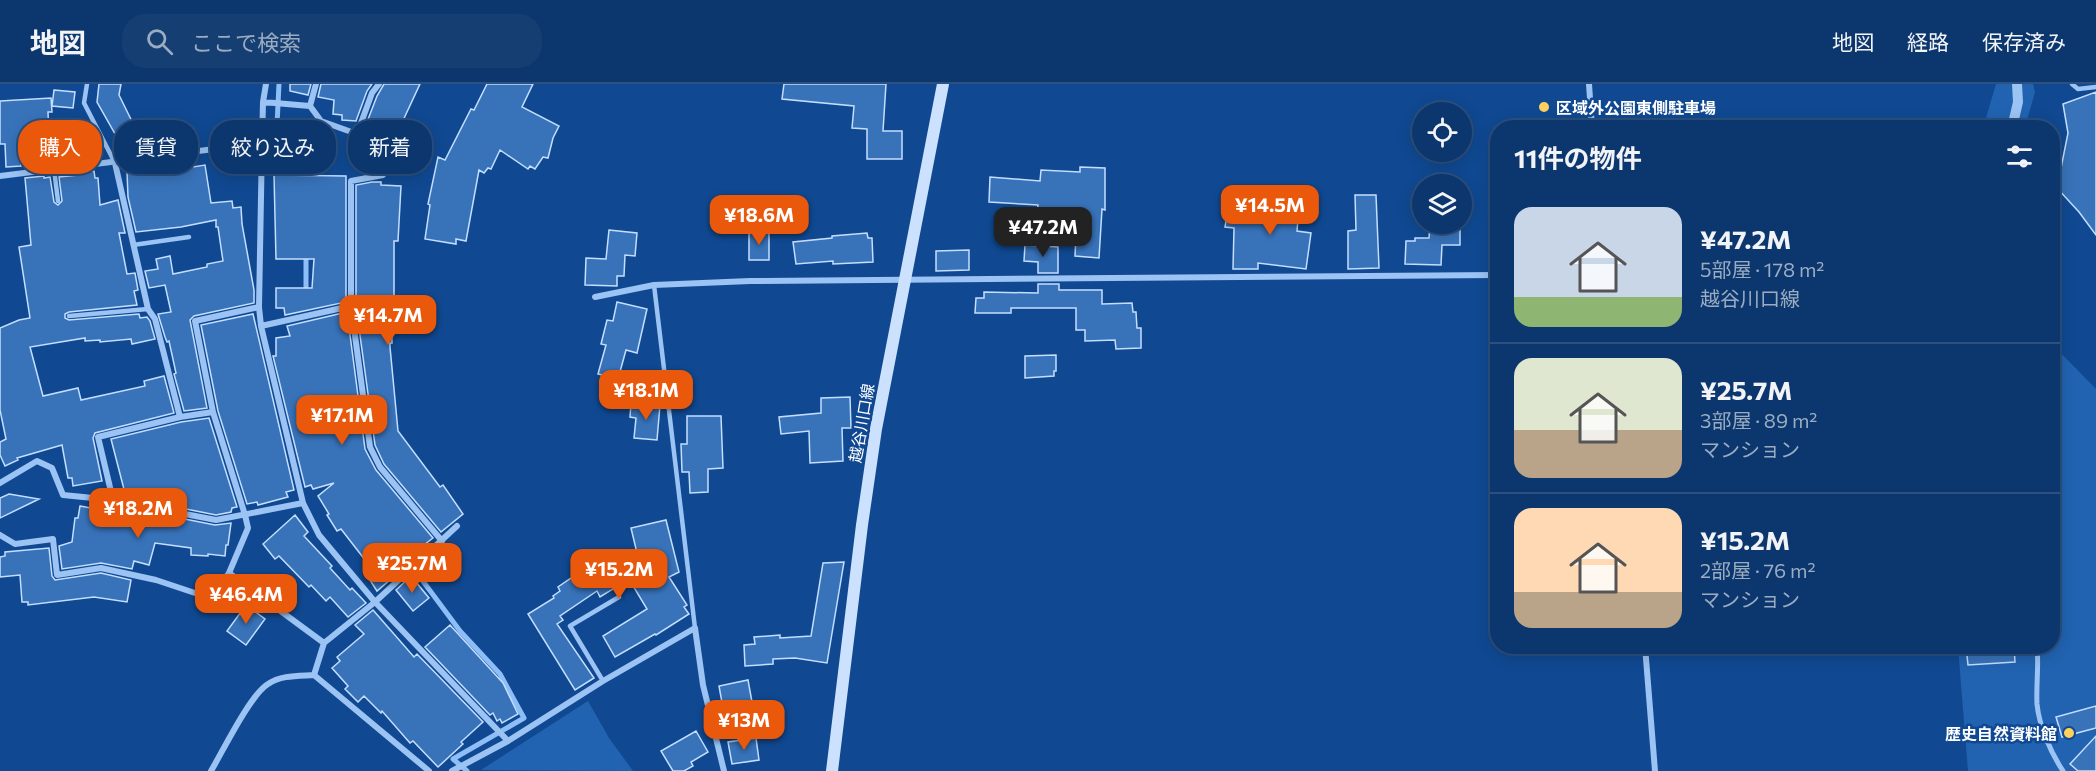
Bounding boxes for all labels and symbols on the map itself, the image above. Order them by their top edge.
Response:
place label: 区域外公園東側駐車場 [1556,98,1716,117]
marker: 区域外公園東側駐車場 [1537,100,1551,114]
pin: ¥14.5M [1221,185,1319,236]
pin: ¥18.6M [710,195,808,246]
pin: ¥47.2M [994,207,1092,258]
pin: ¥14.7M [339,295,437,346]
pin: ¥18.1M [597,370,695,421]
street label: 越谷川口線 [845,382,877,464]
pin: ¥17.1M [293,395,391,446]
pin: ¥18.2M [89,488,187,539]
pin: ¥25.7M [363,543,461,594]
pin: ¥15.2M [570,549,668,600]
pin: ¥46.4M [197,574,295,625]
pin: ¥13M [708,700,780,751]
place label: 歴史自然資料館 [1945,724,2057,743]
marker: 歴史自然資料館 [2062,726,2076,740]

